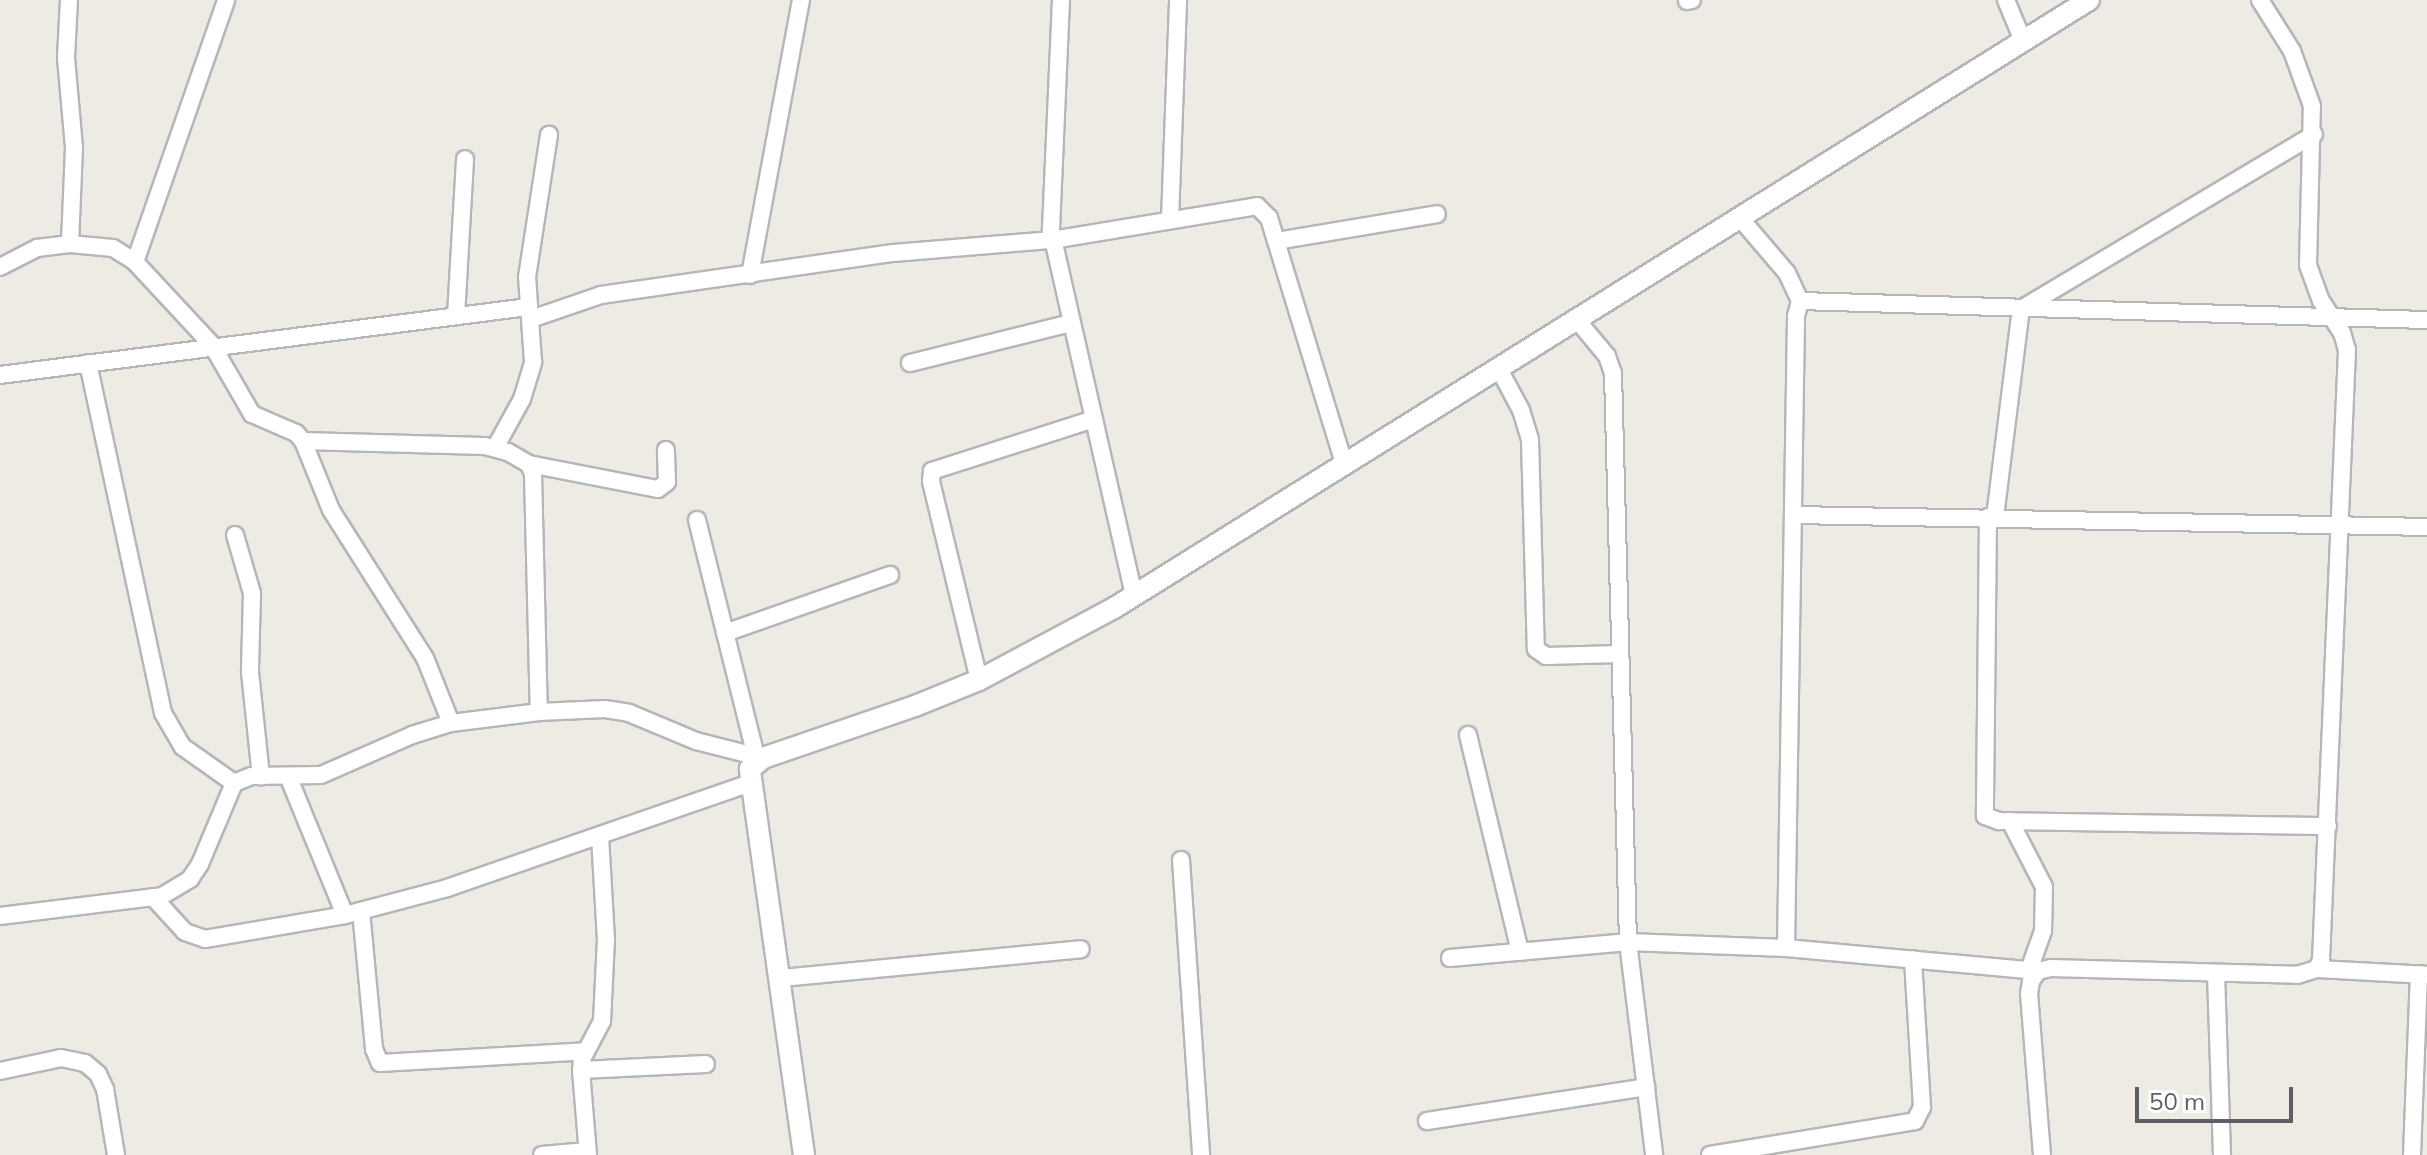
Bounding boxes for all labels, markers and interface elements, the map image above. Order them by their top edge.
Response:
scale bar [2139,1071,2297,1121]
text: 50 m [2149,1086,2205,1116]

